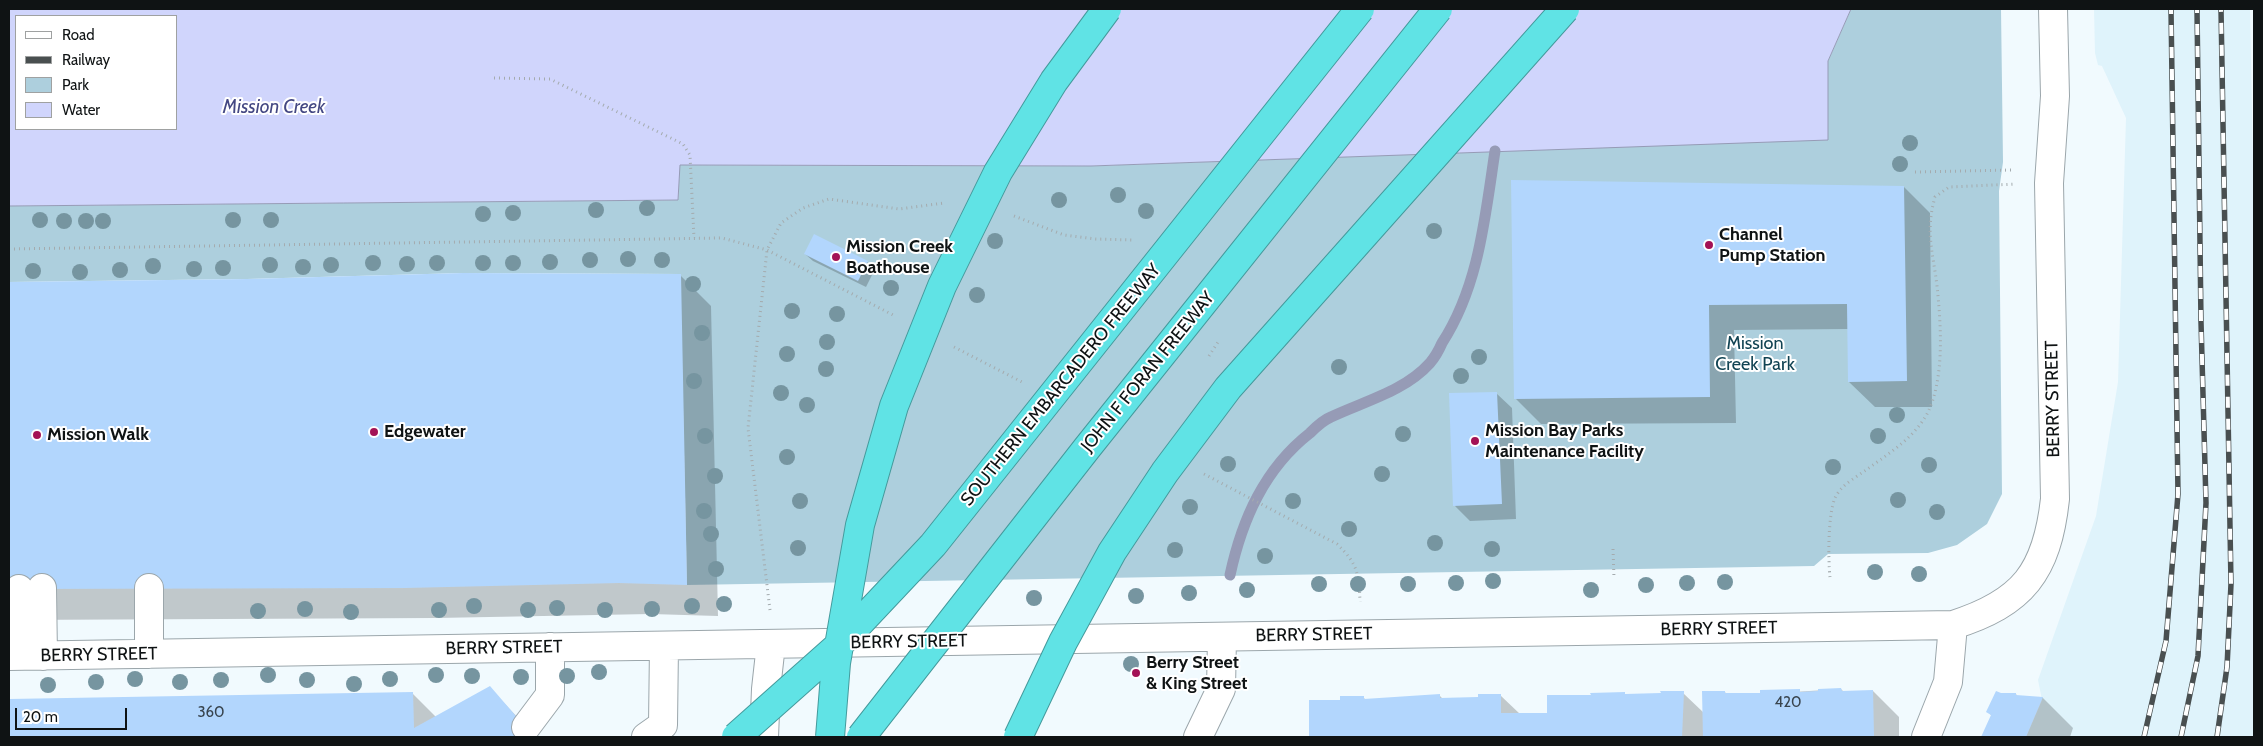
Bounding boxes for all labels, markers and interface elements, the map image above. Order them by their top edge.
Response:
legend [15,15,178,130]
text: Road [62,26,95,44]
text: Railway [62,51,110,69]
text: Park [62,76,89,94]
water label: Mission Creek [223,96,325,118]
text: Water [62,101,100,119]
place label: Channel Pump Station [1719,224,1826,266]
place label: Mission Creek Boathouse [846,236,953,278]
marker: Channel Pump Station [1703,239,1715,251]
marker: Mission Creek Boathouse [830,251,842,263]
street label: SOUTHERN EMBARCADERO FREEWAY [957,260,1165,510]
street label: JOHN F FORAN FREEWAY [1077,288,1219,456]
park label: Mission Creek Park [1715,333,1795,376]
street label: BERRY STREET [2041,340,2065,458]
place label: Mission Bay Parks Maintenance Facility [1485,420,1644,462]
place label: Edgewater [384,421,466,443]
place label: Mission Walk [47,424,149,446]
marker: Edgewater [368,426,380,438]
marker: Mission Walk [31,429,43,441]
marker: Mission Bay Parks Maintenance Facility [1469,435,1481,447]
street label: BERRY STREET [1660,617,1778,641]
street label: BERRY STREET [1255,623,1373,647]
street label: BERRY STREET [850,630,968,654]
street label: BERRY STREET [445,636,563,660]
street label: BERRY STREET [40,643,158,667]
place label: Berry Street & King Street [1146,652,1247,694]
marker: Berry Street & King Street [1130,667,1142,679]
house number: 420 [1775,694,1801,712]
scale bar [18,698,130,730]
house number: 360 [197,704,225,722]
text: 20 m [23,708,58,726]

